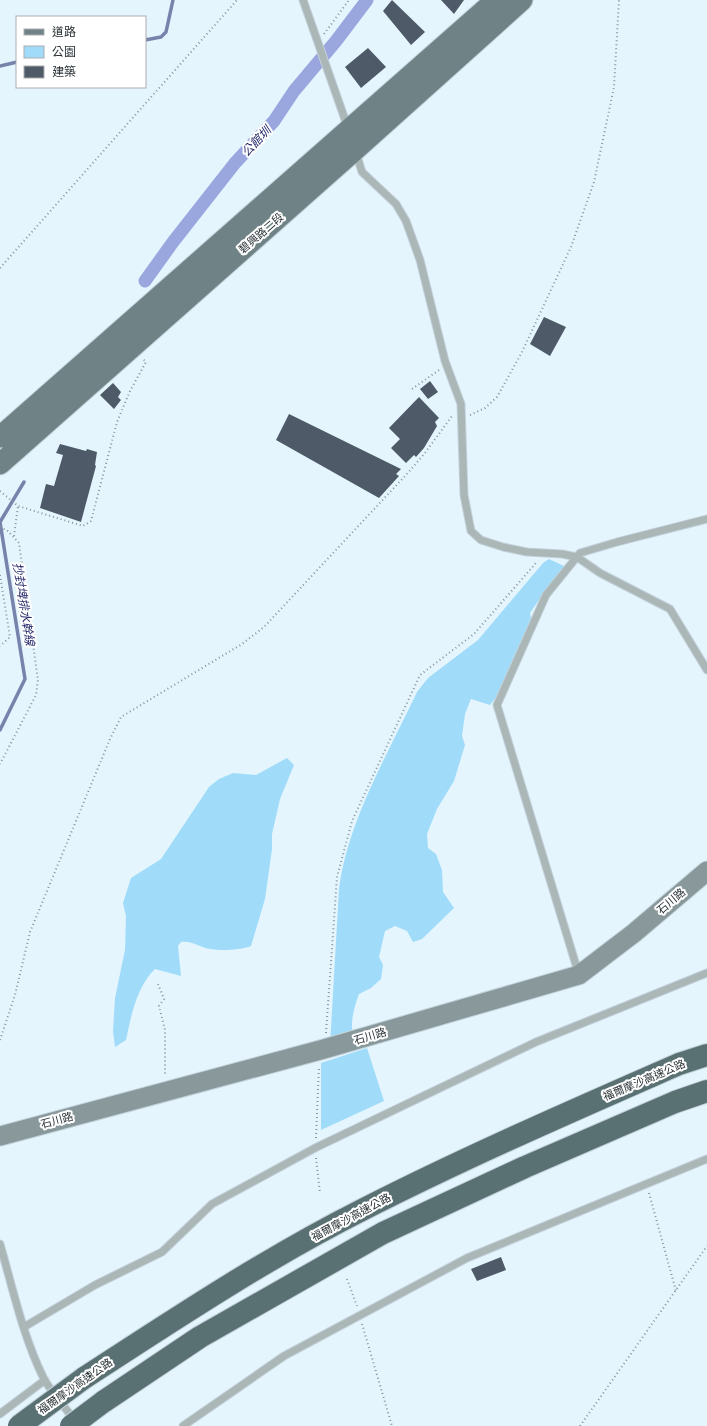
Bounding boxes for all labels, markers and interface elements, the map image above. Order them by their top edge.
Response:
legend [16,16,146,88]
text: 道路 [52,24,76,39]
text: 公園 [52,44,76,59]
text: 建築 [52,64,76,79]
water label: 公館圳 [238,121,275,159]
street label: 碧興路二段 [236,210,286,256]
water label: 抄封埤排水幹線 [10,561,38,649]
street label: 石川路 [654,885,688,917]
street label: 石川路 [352,1025,388,1047]
street label: 福爾摩沙高速公路 [601,1056,687,1104]
street label: 石川路 [39,1109,75,1131]
street label: 福爾摩沙高速公路 [309,1190,393,1244]
street label: 福爾摩沙高速公路 [35,1355,115,1417]

